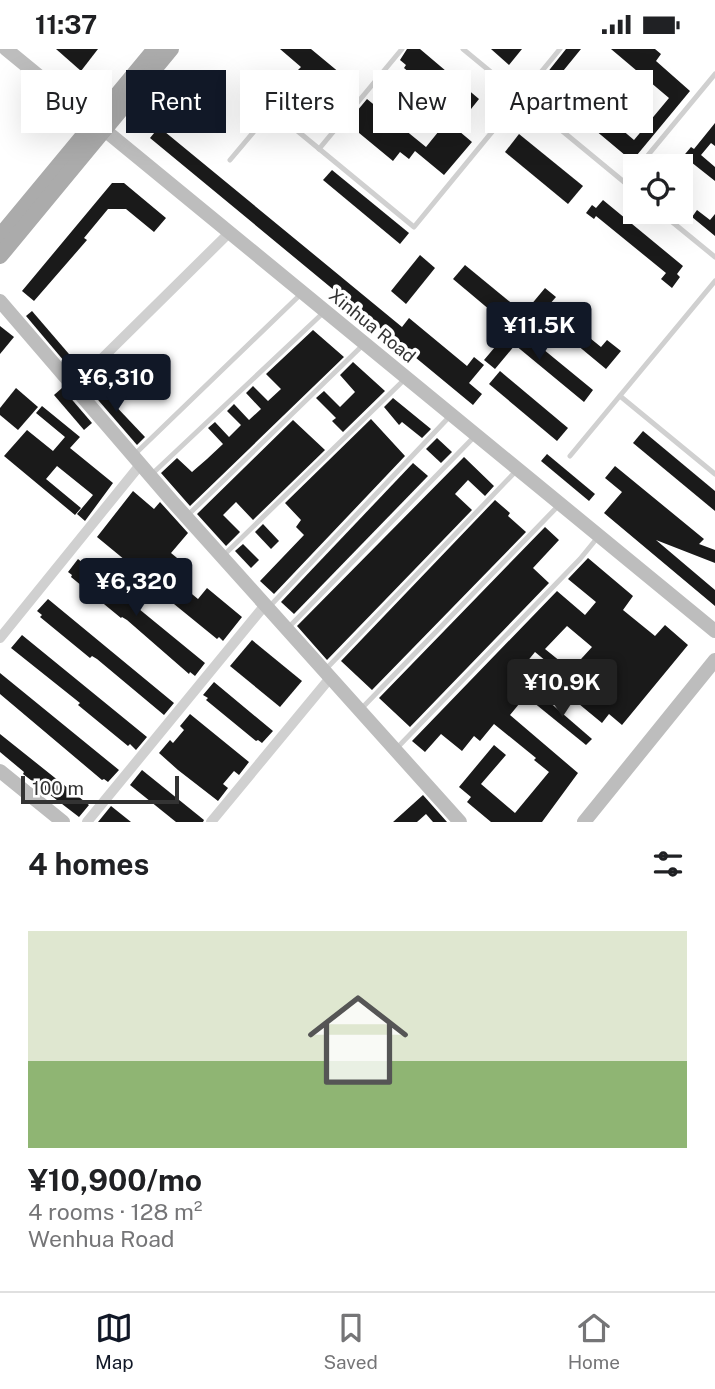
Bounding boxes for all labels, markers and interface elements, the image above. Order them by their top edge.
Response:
text: 11:37 [35,9,97,40]
chip: Buy [21,70,112,133]
chip: Rent [126,70,226,133]
chip: Filters [240,70,359,133]
chip: New [373,70,471,133]
chip: Apartment [485,70,653,133]
map controls [623,154,693,224]
button: locate [623,154,693,224]
street label: Xinhua Road [325,284,420,367]
pin: ¥11.5K [482,303,596,362]
text: ¥11.5K [502,311,576,338]
pin: ¥6,310 [59,355,173,414]
text: ¥6,310 [78,363,154,390]
pin: ¥6,320 [79,559,193,618]
text: ¥6,320 [95,567,177,594]
pin: ¥10.9K [505,659,619,719]
text: ¥10.9K [523,668,601,695]
scale bar [21,773,178,805]
text: 100 m [32,777,84,799]
icon: filters [649,845,687,883]
text: 4 homes [28,846,149,882]
icon: home [295,977,421,1103]
text: ¥10,900/mo [28,1162,202,1198]
text: 4 rooms · 128 m² [28,1198,202,1225]
text: Wenhua Road [28,1225,175,1252]
tab: Map [95,1309,134,1373]
tab: Saved [323,1309,378,1373]
tab: Home [568,1309,620,1373]

